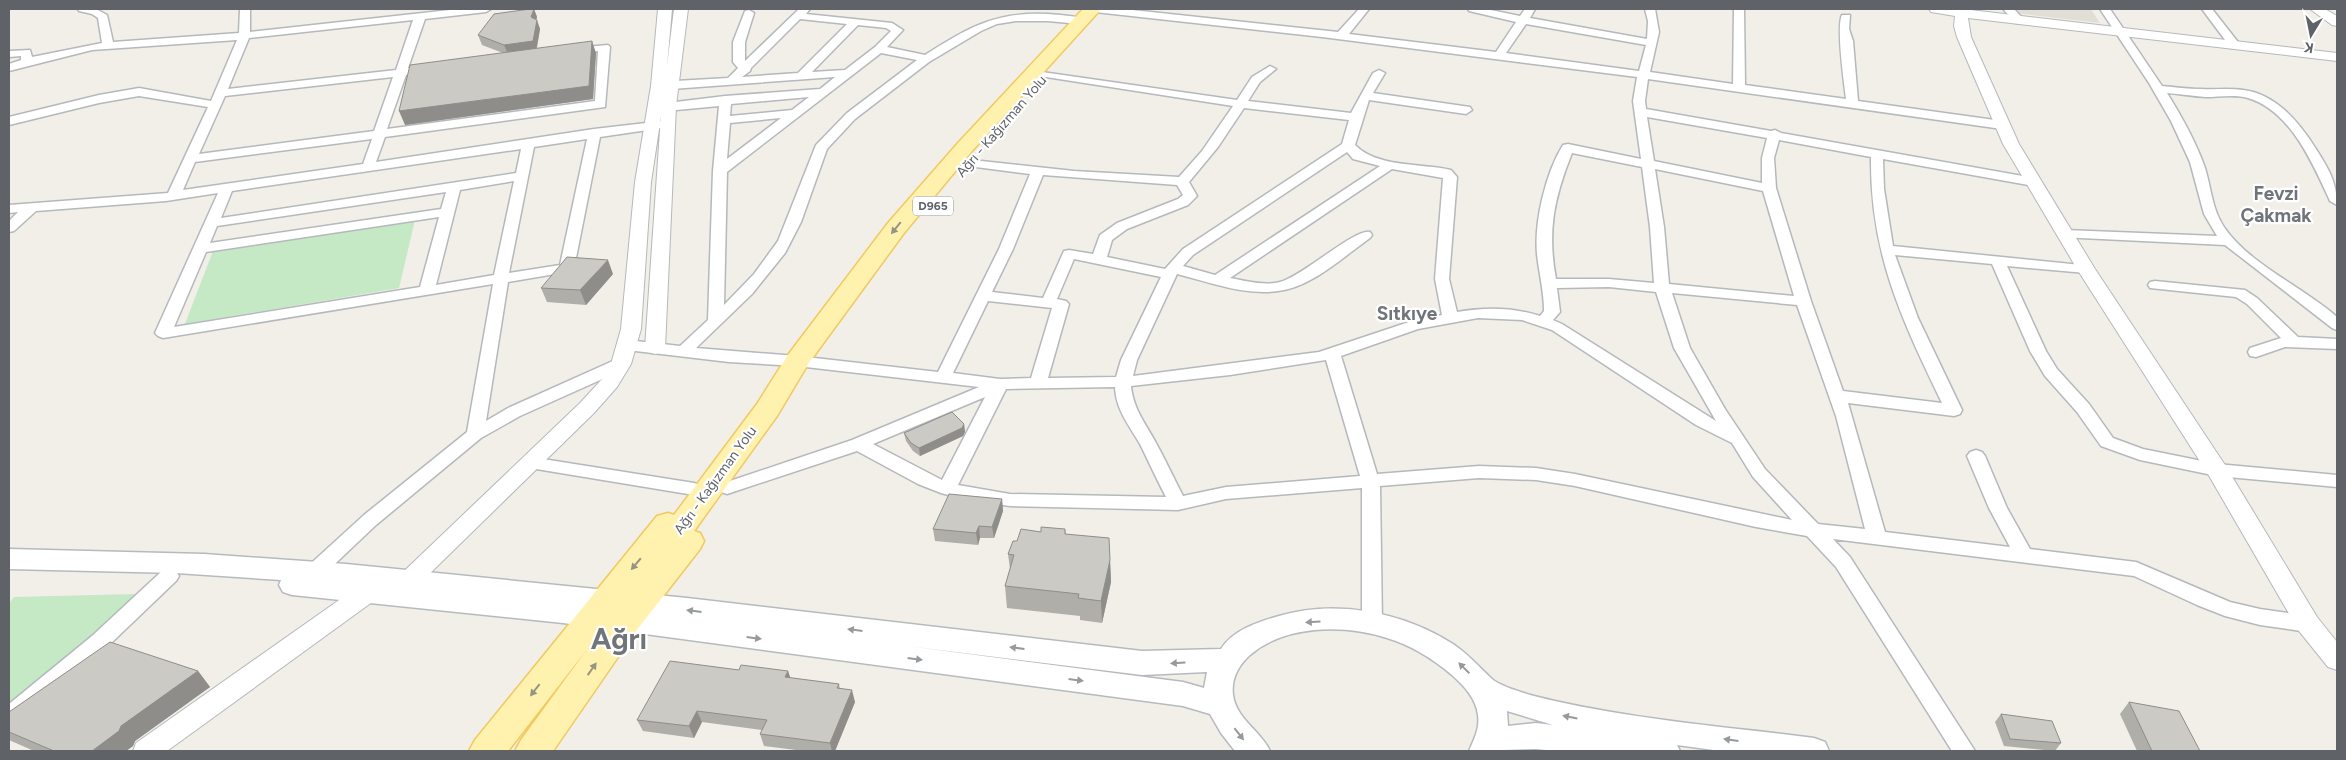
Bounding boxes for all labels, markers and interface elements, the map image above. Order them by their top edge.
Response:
north arrow [2286,10,2336,60]
text: K [2302,38,2315,56]
street label: Ağrı - Kağızman Yolu [953,72,1050,181]
district label: Fevzi Çakmak [2240,182,2312,227]
road number: D965 [913,197,953,216]
one-way arrow [891,221,902,234]
district label: Sıtkıye [1377,302,1438,325]
street label: Ağrı - Kağızman Yolu [671,423,760,538]
one-way arrow [631,557,642,570]
one-way arrow [685,607,701,615]
one-way arrow [1305,618,1321,626]
district label: Ağrı [591,621,647,656]
one-way arrow [847,626,863,634]
one-way arrow [746,634,762,642]
one-way arrow [1008,644,1024,652]
one-way arrow [907,655,923,663]
one-way arrow [1170,659,1186,667]
one-way arrow [587,662,597,676]
one-way arrow [1458,662,1470,674]
one-way arrow [1069,676,1085,684]
one-way arrow [529,683,540,696]
one-way arrow [1561,713,1577,721]
one-way arrow [1234,727,1245,740]
one-way arrow [1722,736,1738,744]

